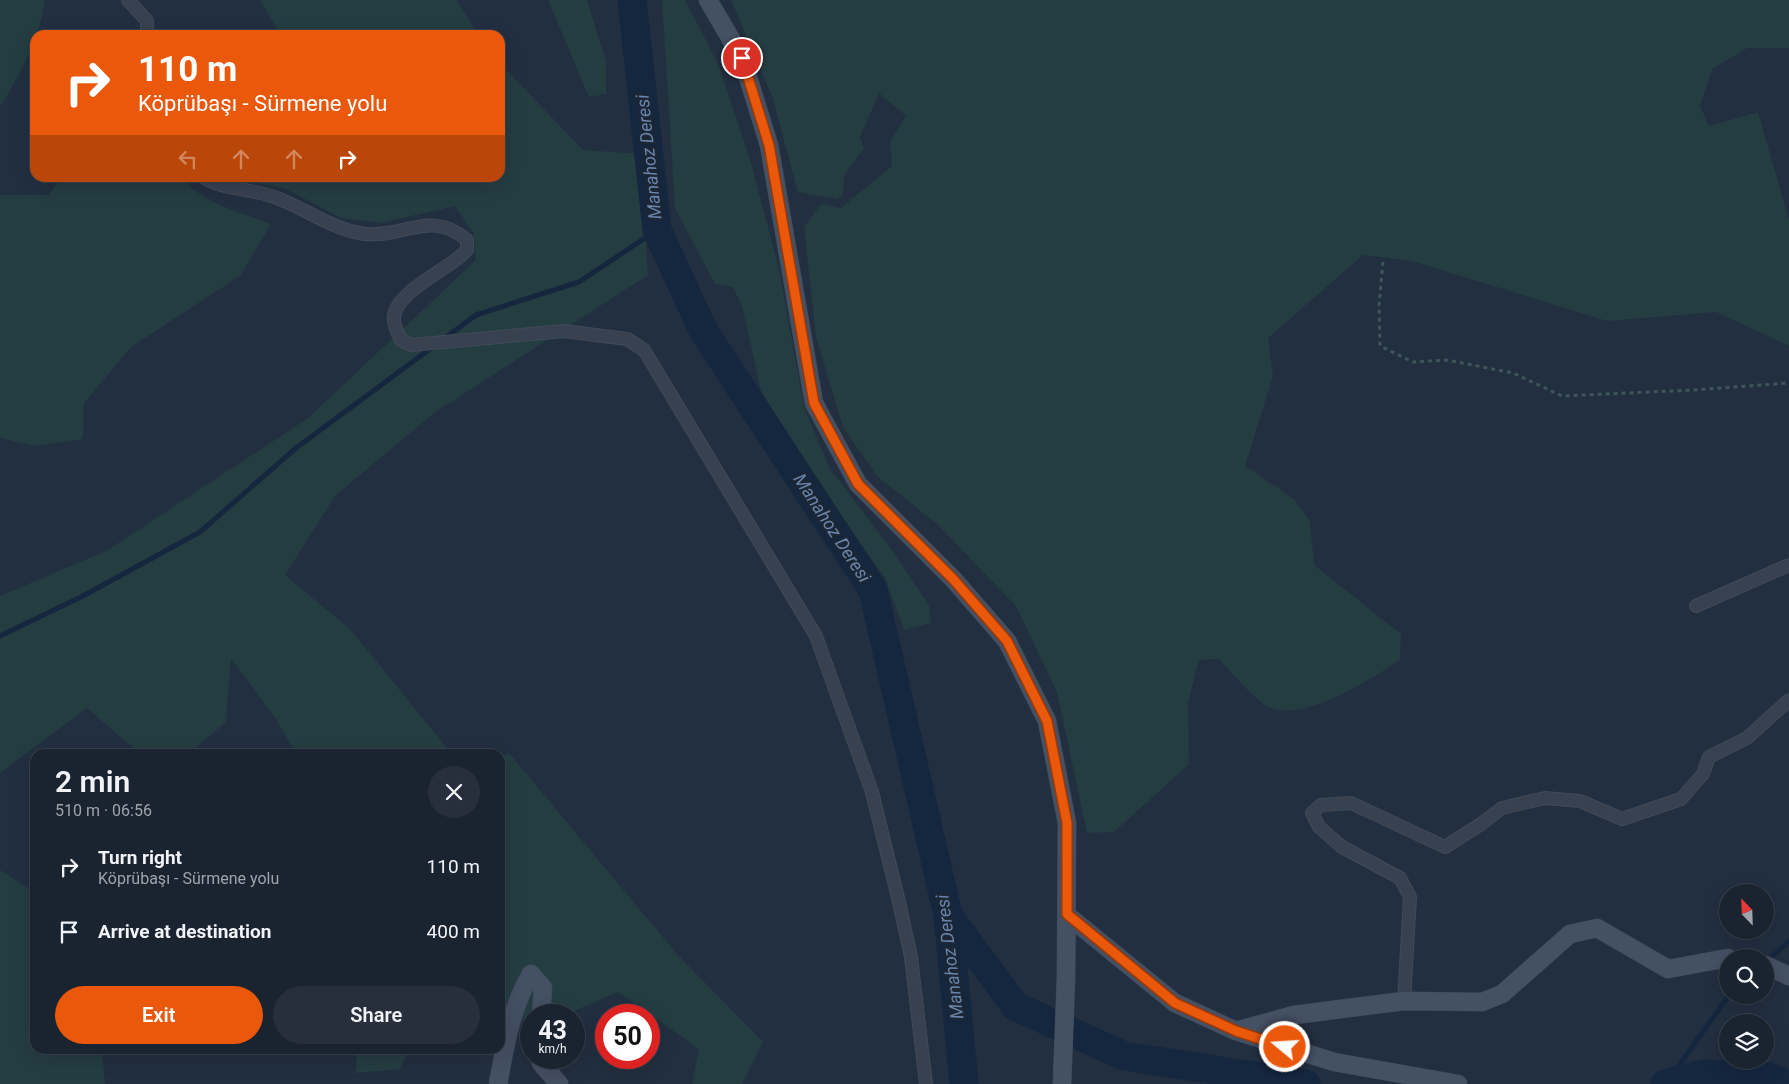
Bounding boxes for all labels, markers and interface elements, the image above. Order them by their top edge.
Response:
pin [721,37,763,79]
icon: arrive [728,44,756,72]
text: 110 m [138,49,237,90]
icon: right [55,50,120,115]
text: Köprübaşı - Sürmene yolu [138,91,387,116]
water label: Manahoz Deresi [631,93,665,221]
icon: left [174,145,202,173]
icon: ahead [227,145,255,173]
icon: ahead [280,145,308,173]
icon: right [333,145,361,173]
water label: Manahoz Deresi [789,469,876,587]
text: 2 min [55,764,130,799]
button: close [428,766,480,818]
text: 510 m · 06:56 [55,801,152,820]
text: Turn right [98,846,182,869]
icon: right [55,853,83,881]
text: 110 m [427,855,480,878]
text: Köprübaşı - Sürmene yolu [98,869,279,888]
north arrow [1719,884,1774,939]
map controls [1719,884,1774,1069]
water label: Manahoz Deresi [931,893,968,1021]
icon: arrive [55,918,83,946]
text: Arrive at destination [98,920,271,943]
text: 400 m [427,920,480,943]
button: search [1719,949,1774,1004]
button: Exit [55,986,263,1044]
button: Share [273,986,480,1044]
speed limit sign: 50 [595,1004,660,1069]
button: layers [1719,1014,1774,1069]
text: 43 [538,1016,567,1045]
position arrow [1258,1020,1310,1072]
text: km/h [538,1042,567,1056]

